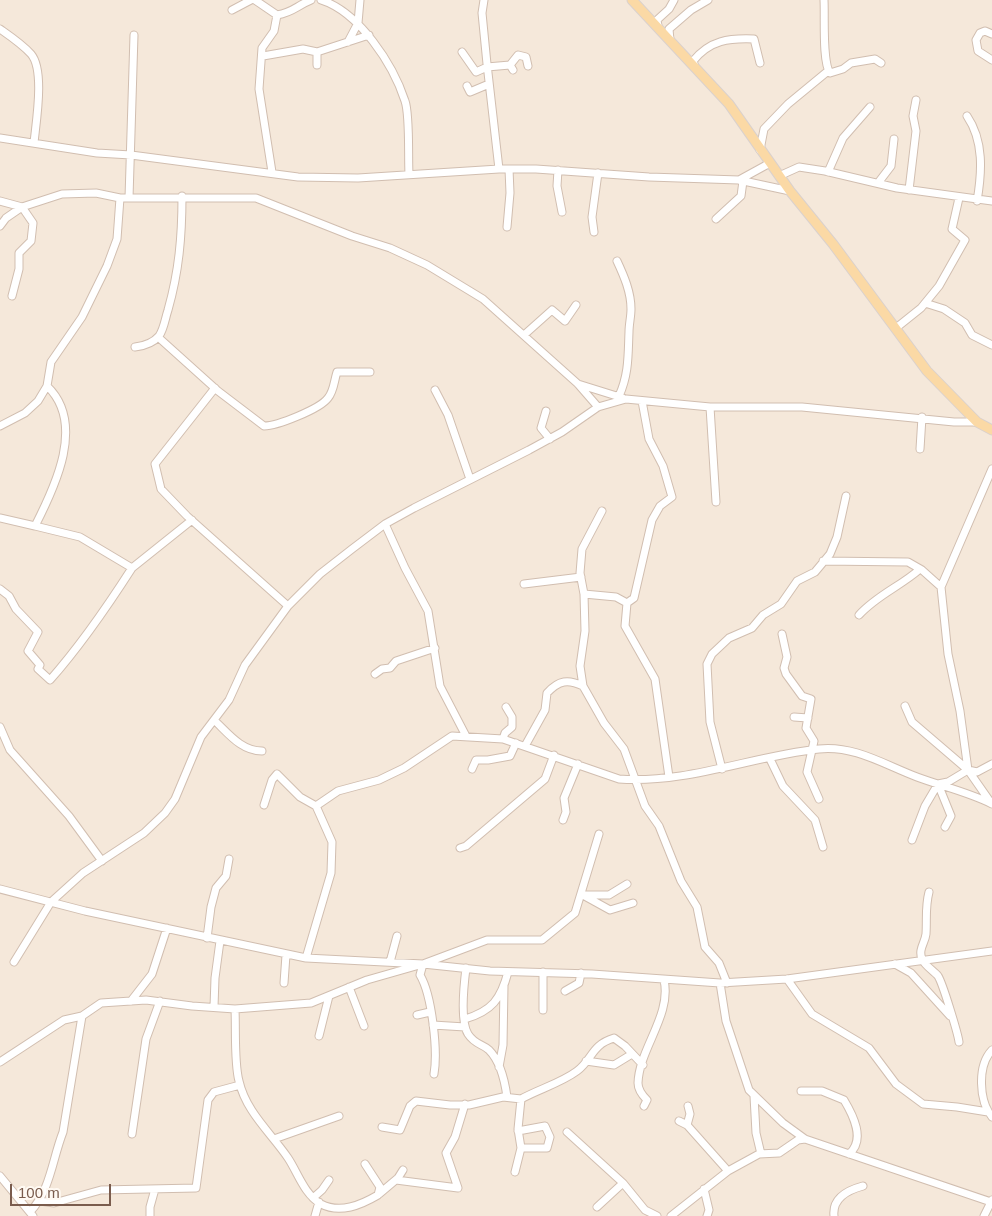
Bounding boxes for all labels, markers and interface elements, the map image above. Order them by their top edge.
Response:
scale bar [12,1174,114,1206]
text: 100 m [18,1184,60,1201]

